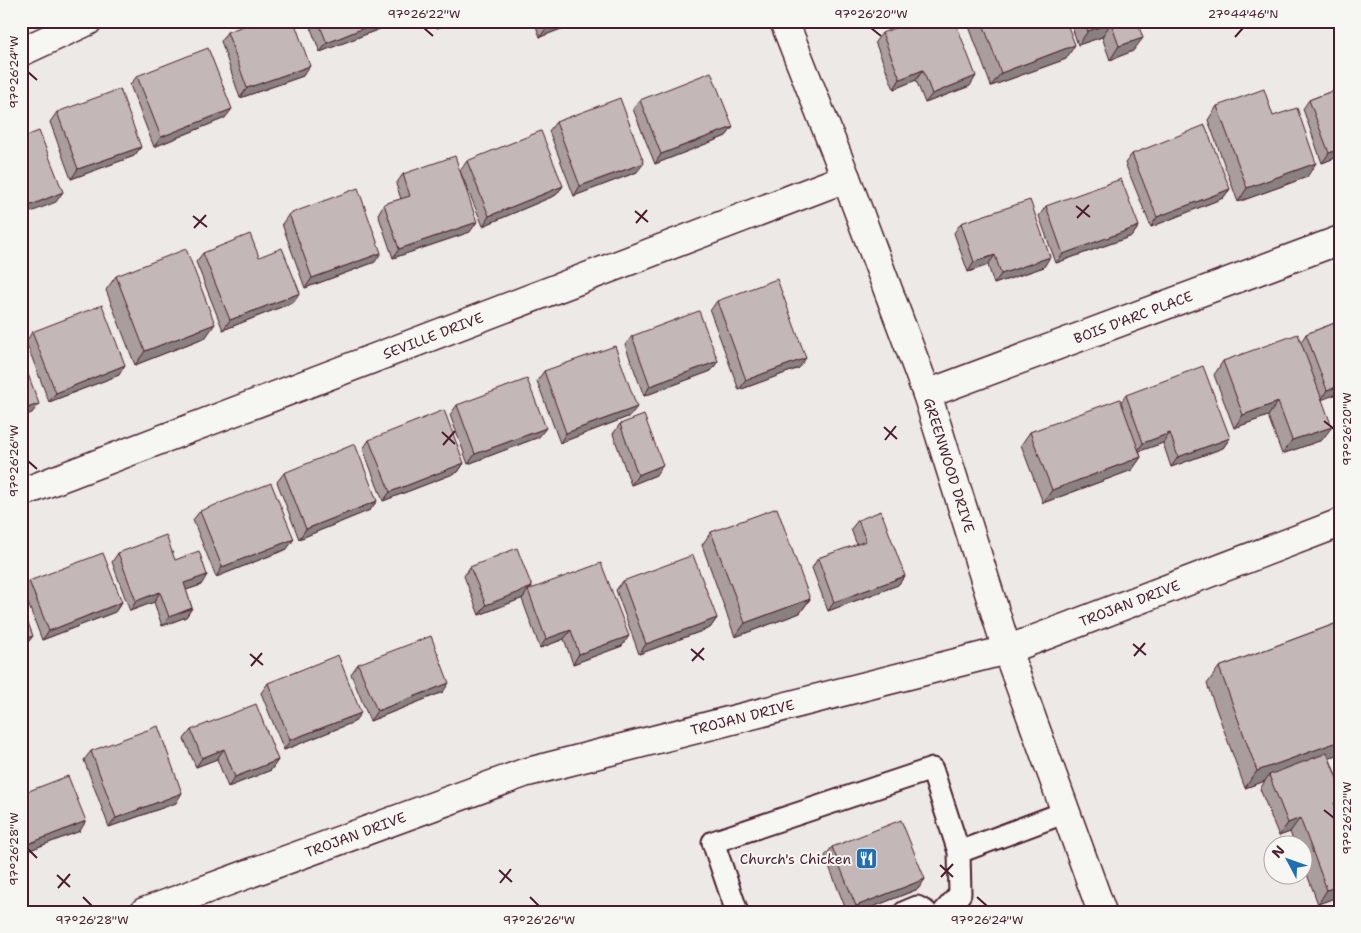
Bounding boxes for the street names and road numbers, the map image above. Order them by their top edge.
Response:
street label: BOIS D'ARC PLACE [1071,287,1195,347]
street label: SEVILLE DRIVE [380,308,486,363]
street label: GREENWOOD DRIVE [920,396,979,535]
street label: TROJAN DRIVE [1076,576,1183,631]
street label: TROJAN DRIVE [689,695,796,739]
street label: TROJAN DRIVE [302,808,409,861]

